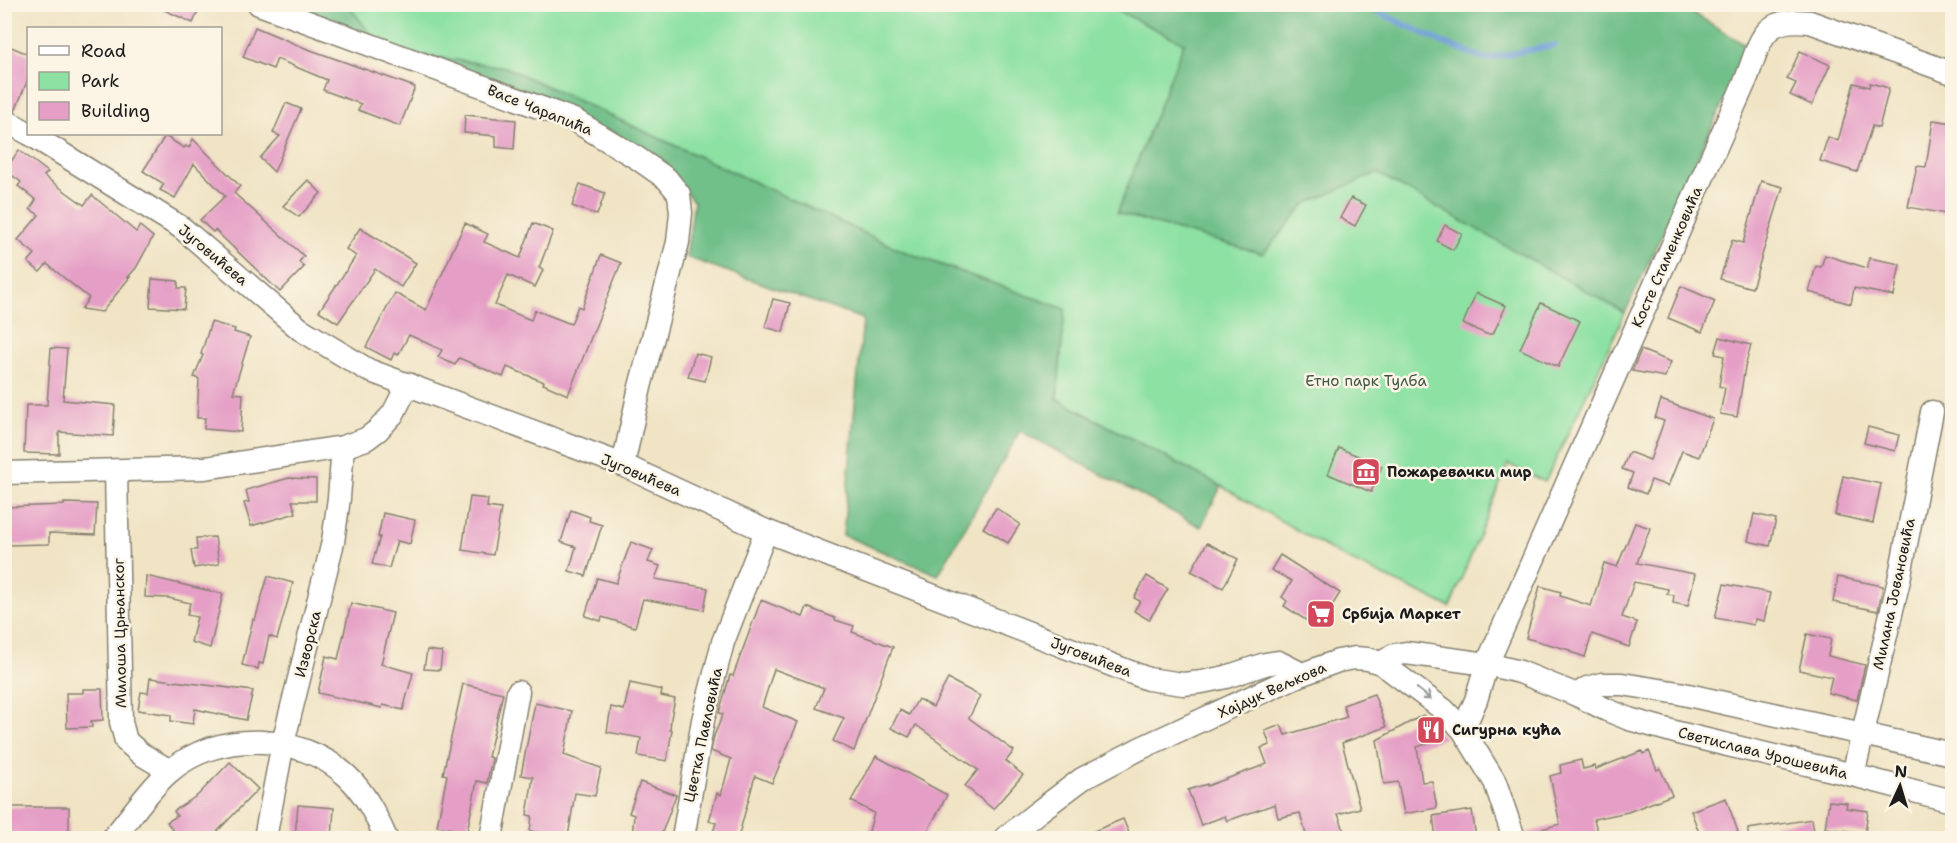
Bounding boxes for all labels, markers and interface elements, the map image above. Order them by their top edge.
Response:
legend [27,27,222,135]
text: Road [81,39,126,63]
text: Park [81,69,120,93]
street label: Васе Чарапића [484,80,596,140]
text: Building [81,99,150,123]
street label: Косте Стаменковића [1627,183,1707,331]
street label: Југовићева [174,220,253,290]
park label: Етно парк Тулба [1305,371,1427,391]
street label: Југовићева [598,449,685,501]
museum icon: Пожаревачки мир [1350,456,1382,488]
place label: Пожаревачки мир [1387,462,1532,482]
street label: Милана Јовановића [1868,516,1920,672]
street label: Милоша Црњанског [109,557,131,708]
supermarket icon: Србија Маркет [1305,598,1337,630]
place label: Србија Маркет [1342,604,1461,624]
street label: Изворска [290,608,326,679]
street label: Југовићева [1048,632,1135,682]
street label: Хајдук Вељкова [1215,657,1330,723]
street label: Цветка Павловића [679,665,727,804]
one-way arrow [1416,688,1432,701]
restaurant icon: Сигурна кућа [1415,714,1447,746]
place label: Сигурна кућа [1452,720,1562,740]
street label: Светислава Урошевића [1676,722,1850,784]
north arrow [1870,756,1930,816]
text: N [1894,761,1908,782]

